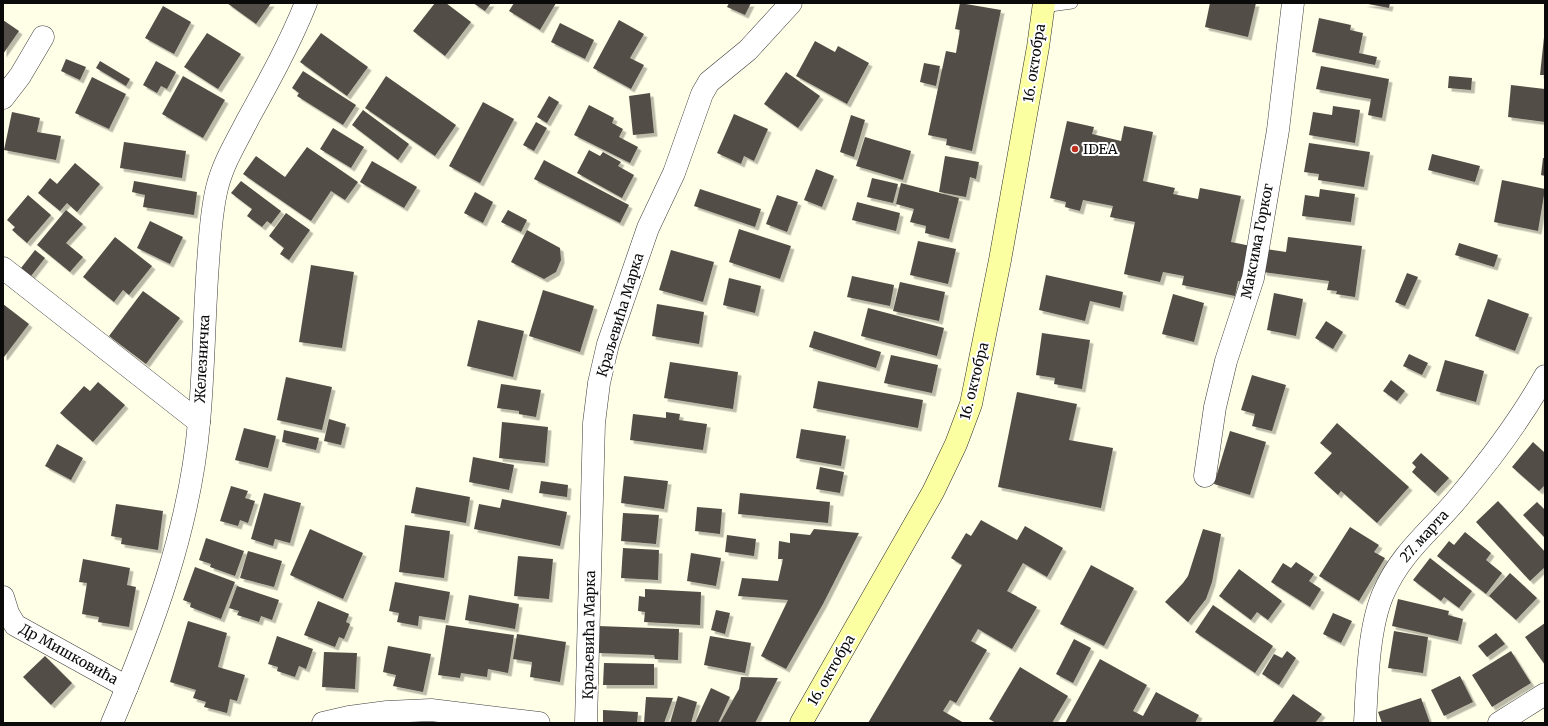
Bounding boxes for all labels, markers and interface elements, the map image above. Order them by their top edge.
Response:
street label: 16. октобра [1019,22,1049,104]
place label: IDEA [1083,140,1118,158]
marker: IDEA [1070,144,1080,154]
street label: Максима Горког [1237,182,1277,300]
street label: Краљевића Марка [593,250,648,379]
street label: Железничка [191,314,213,404]
street label: 16. октобра [956,340,992,422]
street label: 27. марта [1396,506,1452,566]
street label: Краљевића Марка [579,570,599,700]
street label: Др Мишковића [17,620,122,689]
street label: 16. октобра [803,631,859,709]

